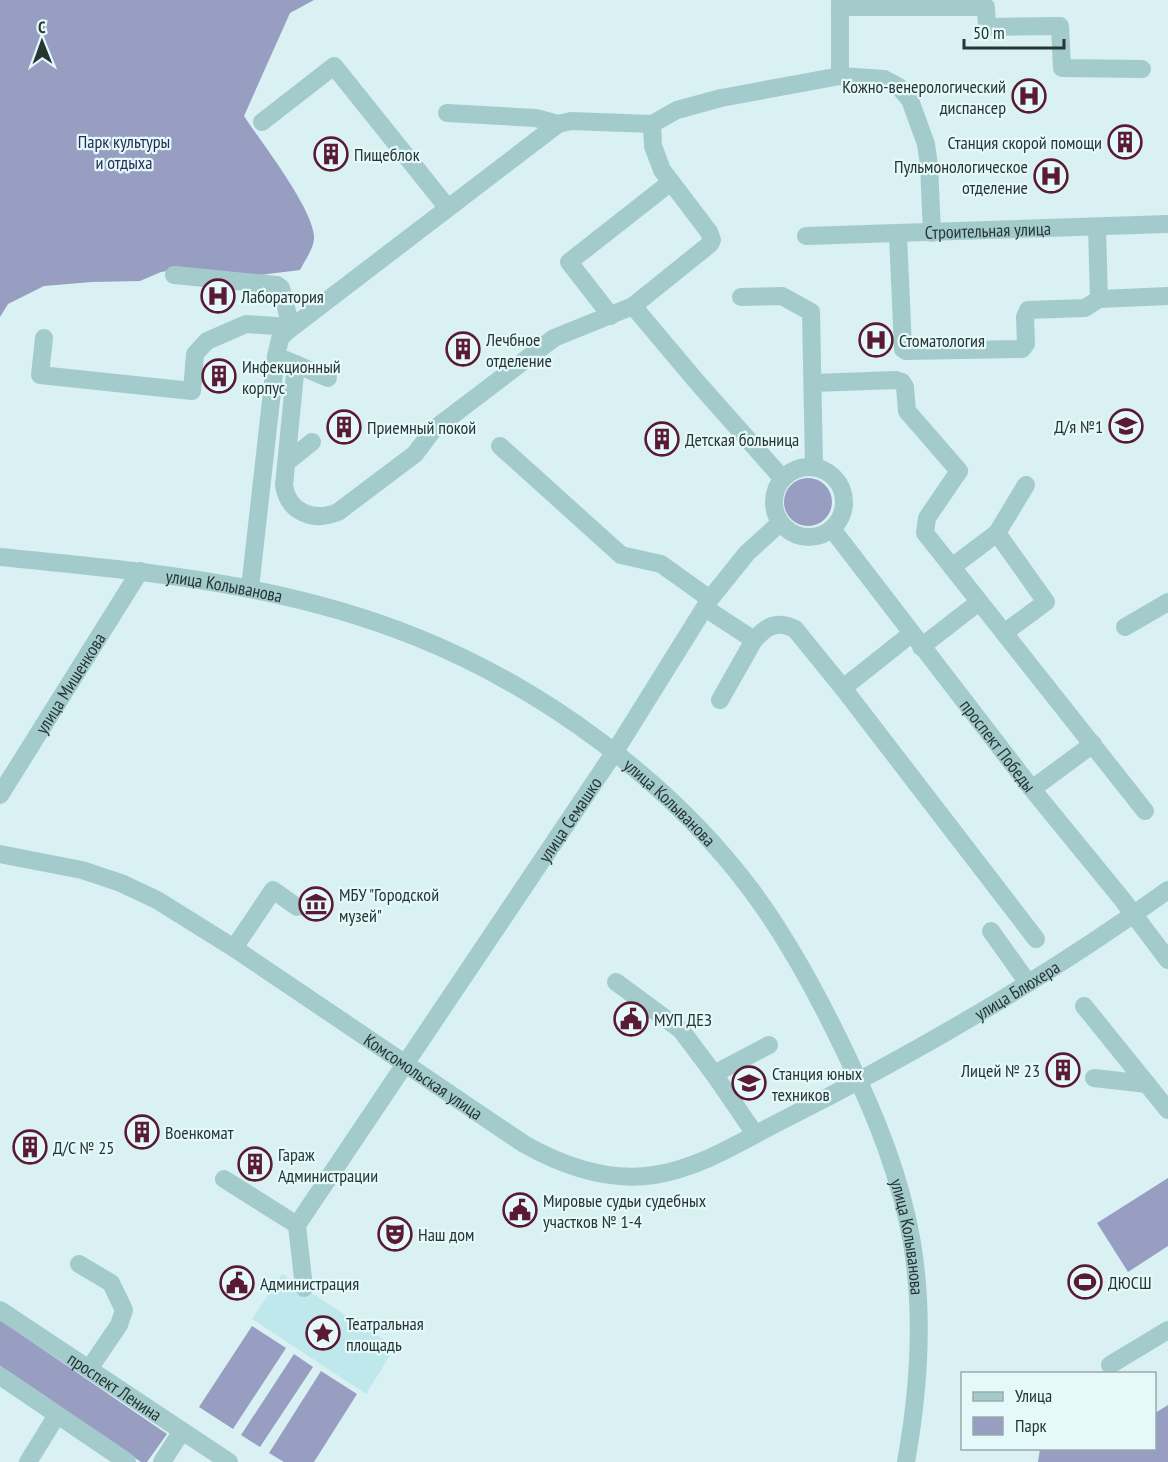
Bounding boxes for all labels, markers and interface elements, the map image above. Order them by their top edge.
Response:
north arrow [12,12,72,72]
scale bar [964,12,1064,50]
text: С [38,17,46,37]
text: 50 m [973,21,1005,44]
place label: Кожно-венерологический диспансер [842,75,1006,119]
hospital icon: Кожно-венерологический диспансер [1011,78,1047,114]
building icon: Станция скорой помощи [1107,124,1143,160]
park label: Парк культуры и отдыха [78,130,170,174]
place label: Станция скорой помощи [947,131,1102,154]
building icon: Пищеблок [313,136,349,172]
place label: Пищеблок [354,143,420,166]
place label: Пульмонологическое отделение [894,155,1028,199]
hospital icon: Пульмонологическое отделение [1033,158,1069,194]
street label: Строительная улица [924,216,1051,244]
hospital icon: Лаборатория [200,278,236,314]
place label: Лаборатория [240,285,324,308]
hospital icon: Стоматология [858,322,894,358]
place label: Лечбное отделение [485,328,552,372]
place label: Стоматология [899,329,985,352]
building icon: Лечбное отделение [445,331,481,367]
place label: Инфекционный корпус [242,355,341,399]
building icon: Инфекционный корпус [201,358,237,394]
school or university icon: Д/я №1 [1108,408,1144,444]
building icon: Приемный покой [326,409,362,445]
place label: Д/я №1 [1054,415,1103,438]
place label: Приемный покой [367,416,476,439]
building icon: Детская больница [644,421,680,457]
place label: Детская больница [685,428,799,451]
street label: улица Колыванова [164,564,285,607]
street label: улица Мишенкова [30,628,110,738]
street label: проспект Победы [956,694,1041,796]
street label: улица Колыванова [619,753,721,851]
street label: улица Семашко [533,772,606,866]
place label: МБУ "Городской музей" [339,883,439,927]
museum icon: МБУ "Городской музей" [298,886,334,922]
street label: улица Блюхера [970,955,1064,1025]
public building icon: МУП ДЕЗ [613,1001,649,1037]
place label: МУП ДЕЗ [654,1008,712,1031]
street label: Комсомольская улица [360,1028,487,1124]
building icon: Лицей № 23 [1045,1052,1081,1088]
place label: Лицей № 23 [960,1059,1040,1082]
place label: Станция юных техников [772,1062,863,1106]
school or university icon: Станция юных техников [731,1065,767,1101]
building icon: Военкомат [124,1114,160,1150]
place label: Военкомат [165,1121,234,1144]
building icon: Д/С № 25 [12,1129,48,1165]
place label: Д/С № 25 [53,1136,114,1159]
place label: Гараж Администрации [278,1143,378,1187]
building icon: Гараж Администрации [237,1146,273,1182]
street label: улица Колыванова [886,1176,929,1296]
place label: Мировые судьи судебных участков № 1-4 [543,1189,707,1233]
public building icon: Мировые судьи судебных участков № 1-4 [502,1192,538,1228]
theatre icon: Наш дом [377,1216,413,1252]
place label: Наш дом [418,1223,474,1246]
sports icon: ДЮСШ [1067,1264,1103,1300]
public building icon: Администрация [219,1265,255,1301]
place label: ДЮСШ [1108,1271,1152,1294]
place label: Администрация [260,1272,359,1295]
place label: Театральная площадь [346,1312,424,1356]
place icon: Театральная площадь [305,1315,341,1351]
street label: проспект Ленина [63,1347,166,1426]
legend [961,1372,1156,1450]
text: Улица [1015,1384,1052,1407]
text: Парк [1015,1414,1046,1437]

